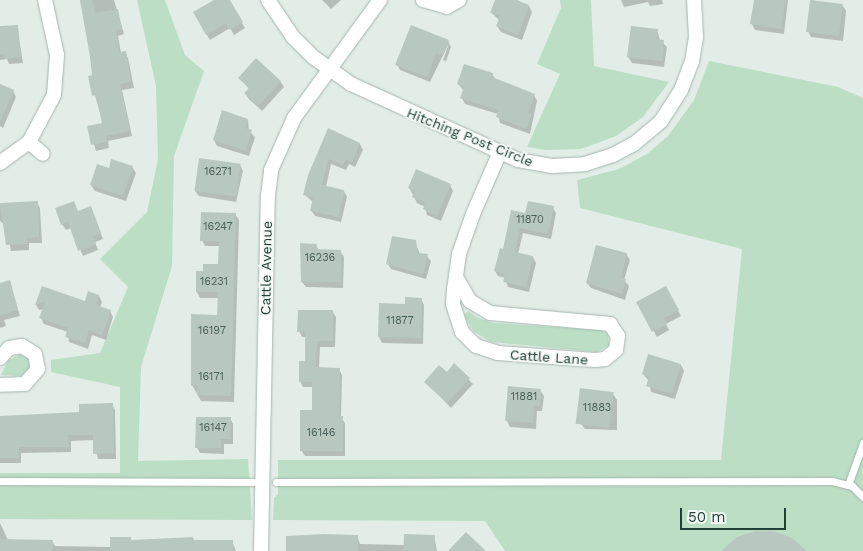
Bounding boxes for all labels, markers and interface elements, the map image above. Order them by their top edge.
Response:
street label: Hitching Post Circle [404,104,536,170]
house number: 16271 [204,165,232,179]
house number: 11870 [516,213,544,227]
house number: 16247 [203,220,233,234]
street label: Cattle Avenue [257,220,275,316]
house number: 16236 [305,251,335,265]
house number: 16231 [200,275,228,289]
house number: 11877 [386,314,414,328]
house number: 16197 [198,324,226,338]
street label: Cattle Lane [509,346,589,368]
house number: 16171 [198,370,224,384]
house number: 11881 [511,390,537,404]
house number: 11883 [583,401,611,415]
house number: 16147 [199,421,227,435]
house number: 16146 [307,426,335,440]
scale bar [683,498,789,530]
text: 50 m [688,508,725,526]

